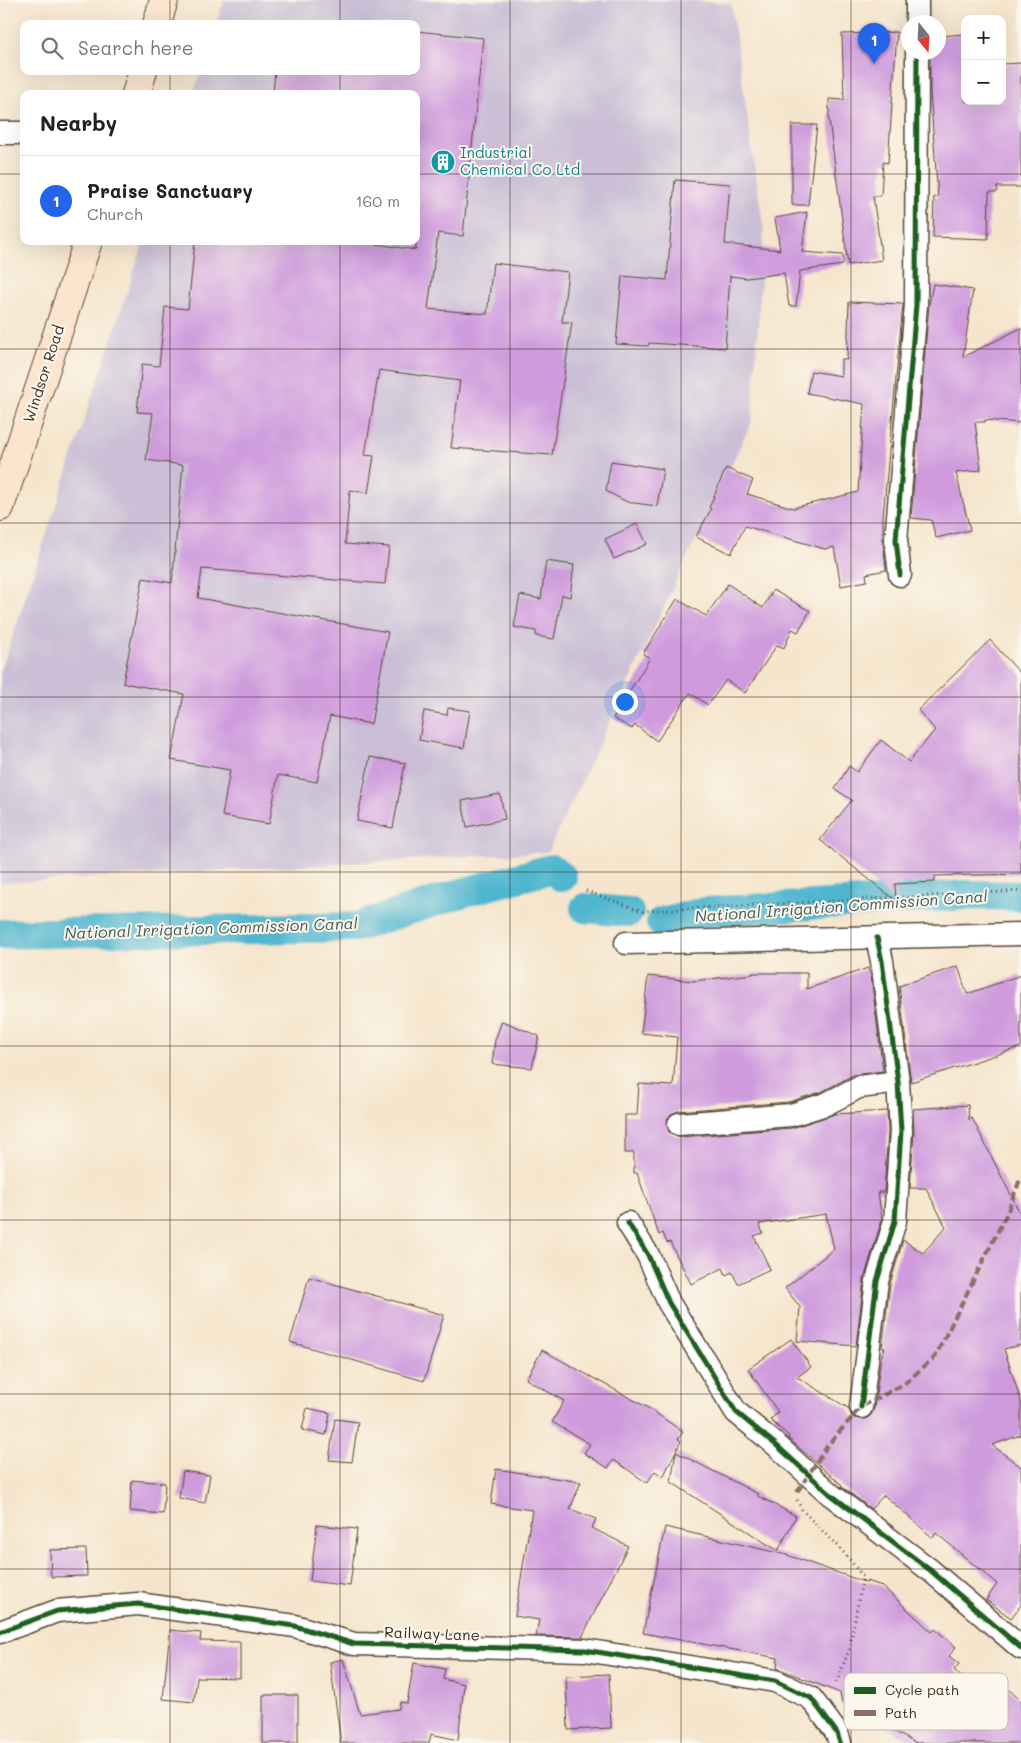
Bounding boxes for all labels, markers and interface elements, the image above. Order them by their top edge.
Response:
north arrow [901,15,946,60]
map controls [961,15,1006,105]
button: + [961,15,1006,60]
search box [20,20,420,75]
pin: 1 [858,23,890,64]
icon: search [38,34,66,62]
text: Search here [78,35,194,60]
button: − [961,60,1006,105]
text: Nearby [40,109,117,136]
place label: Industrial Chemical Co Ltd [460,142,580,179]
building icon: Industrial Chemical Co Ltd [430,149,456,175]
text: Praise Sanctuary [87,178,253,203]
text: 1 [52,190,60,211]
text: 160 m [355,190,400,211]
text: Church [87,203,143,224]
street label: Windsor Road [18,322,68,425]
your location [612,689,638,715]
water label: National Irrigation Commission Canal [694,885,988,926]
water label: National Irrigation Commission Canal [64,912,358,943]
street label: Railway Lane [384,1621,480,1645]
legend [844,1673,1008,1730]
text: Cycle path [885,1680,959,1699]
text: Path [885,1703,916,1722]

